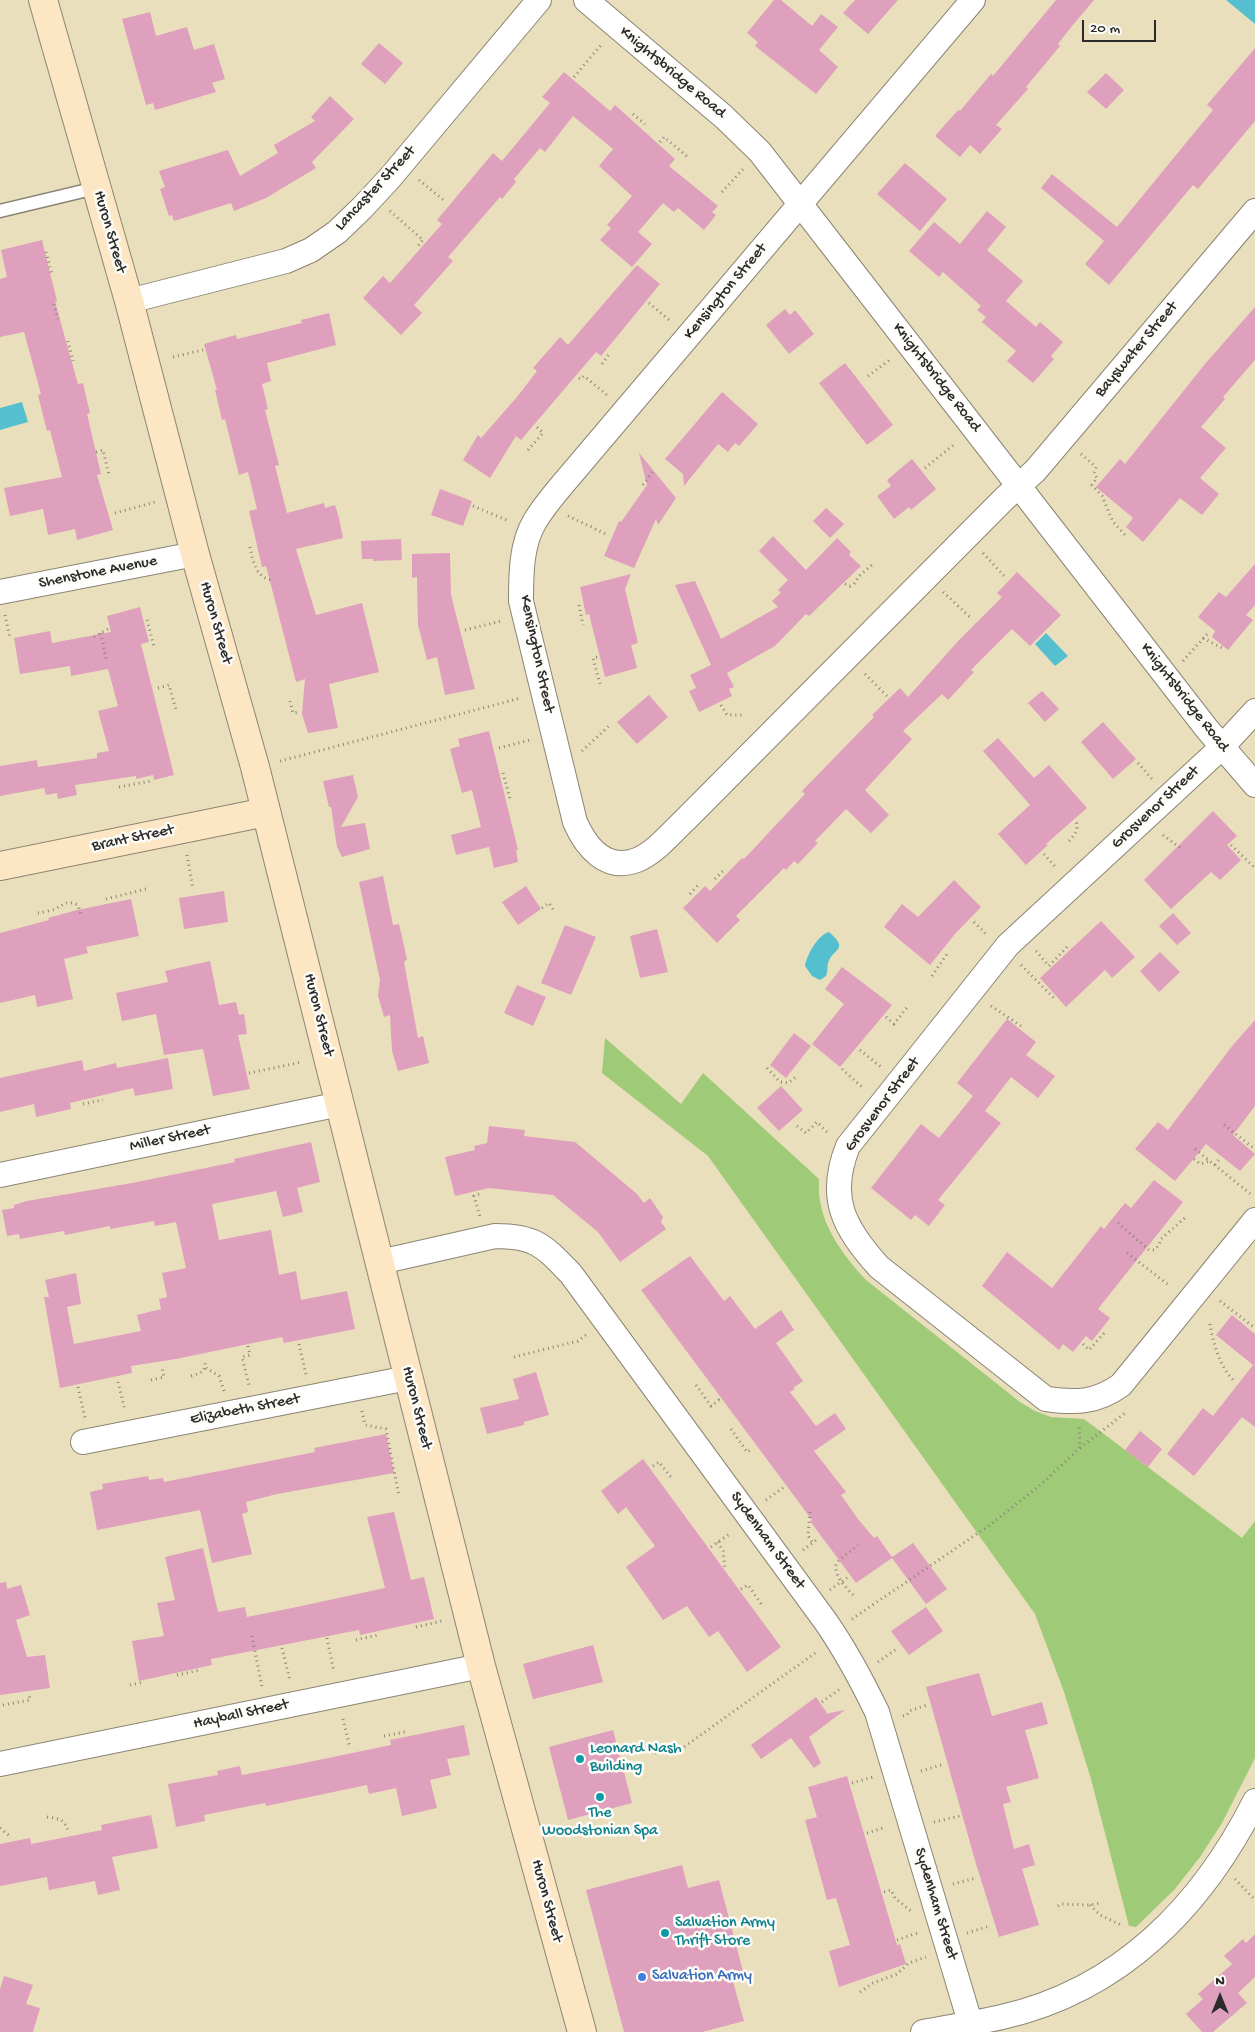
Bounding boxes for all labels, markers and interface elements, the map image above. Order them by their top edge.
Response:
scale bar [1085,10,1159,42]
text: 20 m [1090,20,1120,38]
street label: Knightsbridge Road [615,23,729,123]
street label: Lancaster Street [332,142,420,236]
street label: Huron Street [88,189,130,275]
street label: Kensington Street [680,240,772,344]
street label: Bayswater Street [1091,298,1183,402]
street label: Knightsbridge Road [887,320,985,436]
street label: Shenstone Avenue [37,552,159,594]
street label: Huron Street [194,580,236,666]
street label: Kensington Street [514,593,558,715]
street label: Knightsbridge Road [1135,640,1233,756]
street label: Grosvenor Street [1108,762,1204,854]
street label: Brant Street [90,821,176,857]
street label: Huron Street [298,972,338,1058]
street label: Grosvenor Street [841,1054,925,1156]
street label: Miller Street [128,1121,212,1157]
street label: Huron Street [396,1365,436,1451]
street label: Elizabeth Street [189,1390,301,1430]
street label: Sydenham Street [725,1489,809,1593]
street label: Hayball Street [192,1696,290,1734]
place label: Leonard Nash Building [590,1740,682,1778]
marker: Leonard Nash Building [574,1753,586,1765]
marker: The Woodstonian Spa [594,1791,606,1803]
place label: The Woodstonian Spa [542,1804,658,1842]
street label: Sydenham Street [909,1846,961,1962]
street label: Huron Street [526,1858,566,1944]
place label: Salvation Army Thrift Store [675,1914,775,1952]
marker: Salvation Army Thrift Store [659,1927,671,1939]
place label: Salvation Army [652,1967,752,1987]
marker: Salvation Army [636,1971,648,1983]
north arrow [1195,1972,1245,2022]
text: N [1215,1973,1225,1990]

